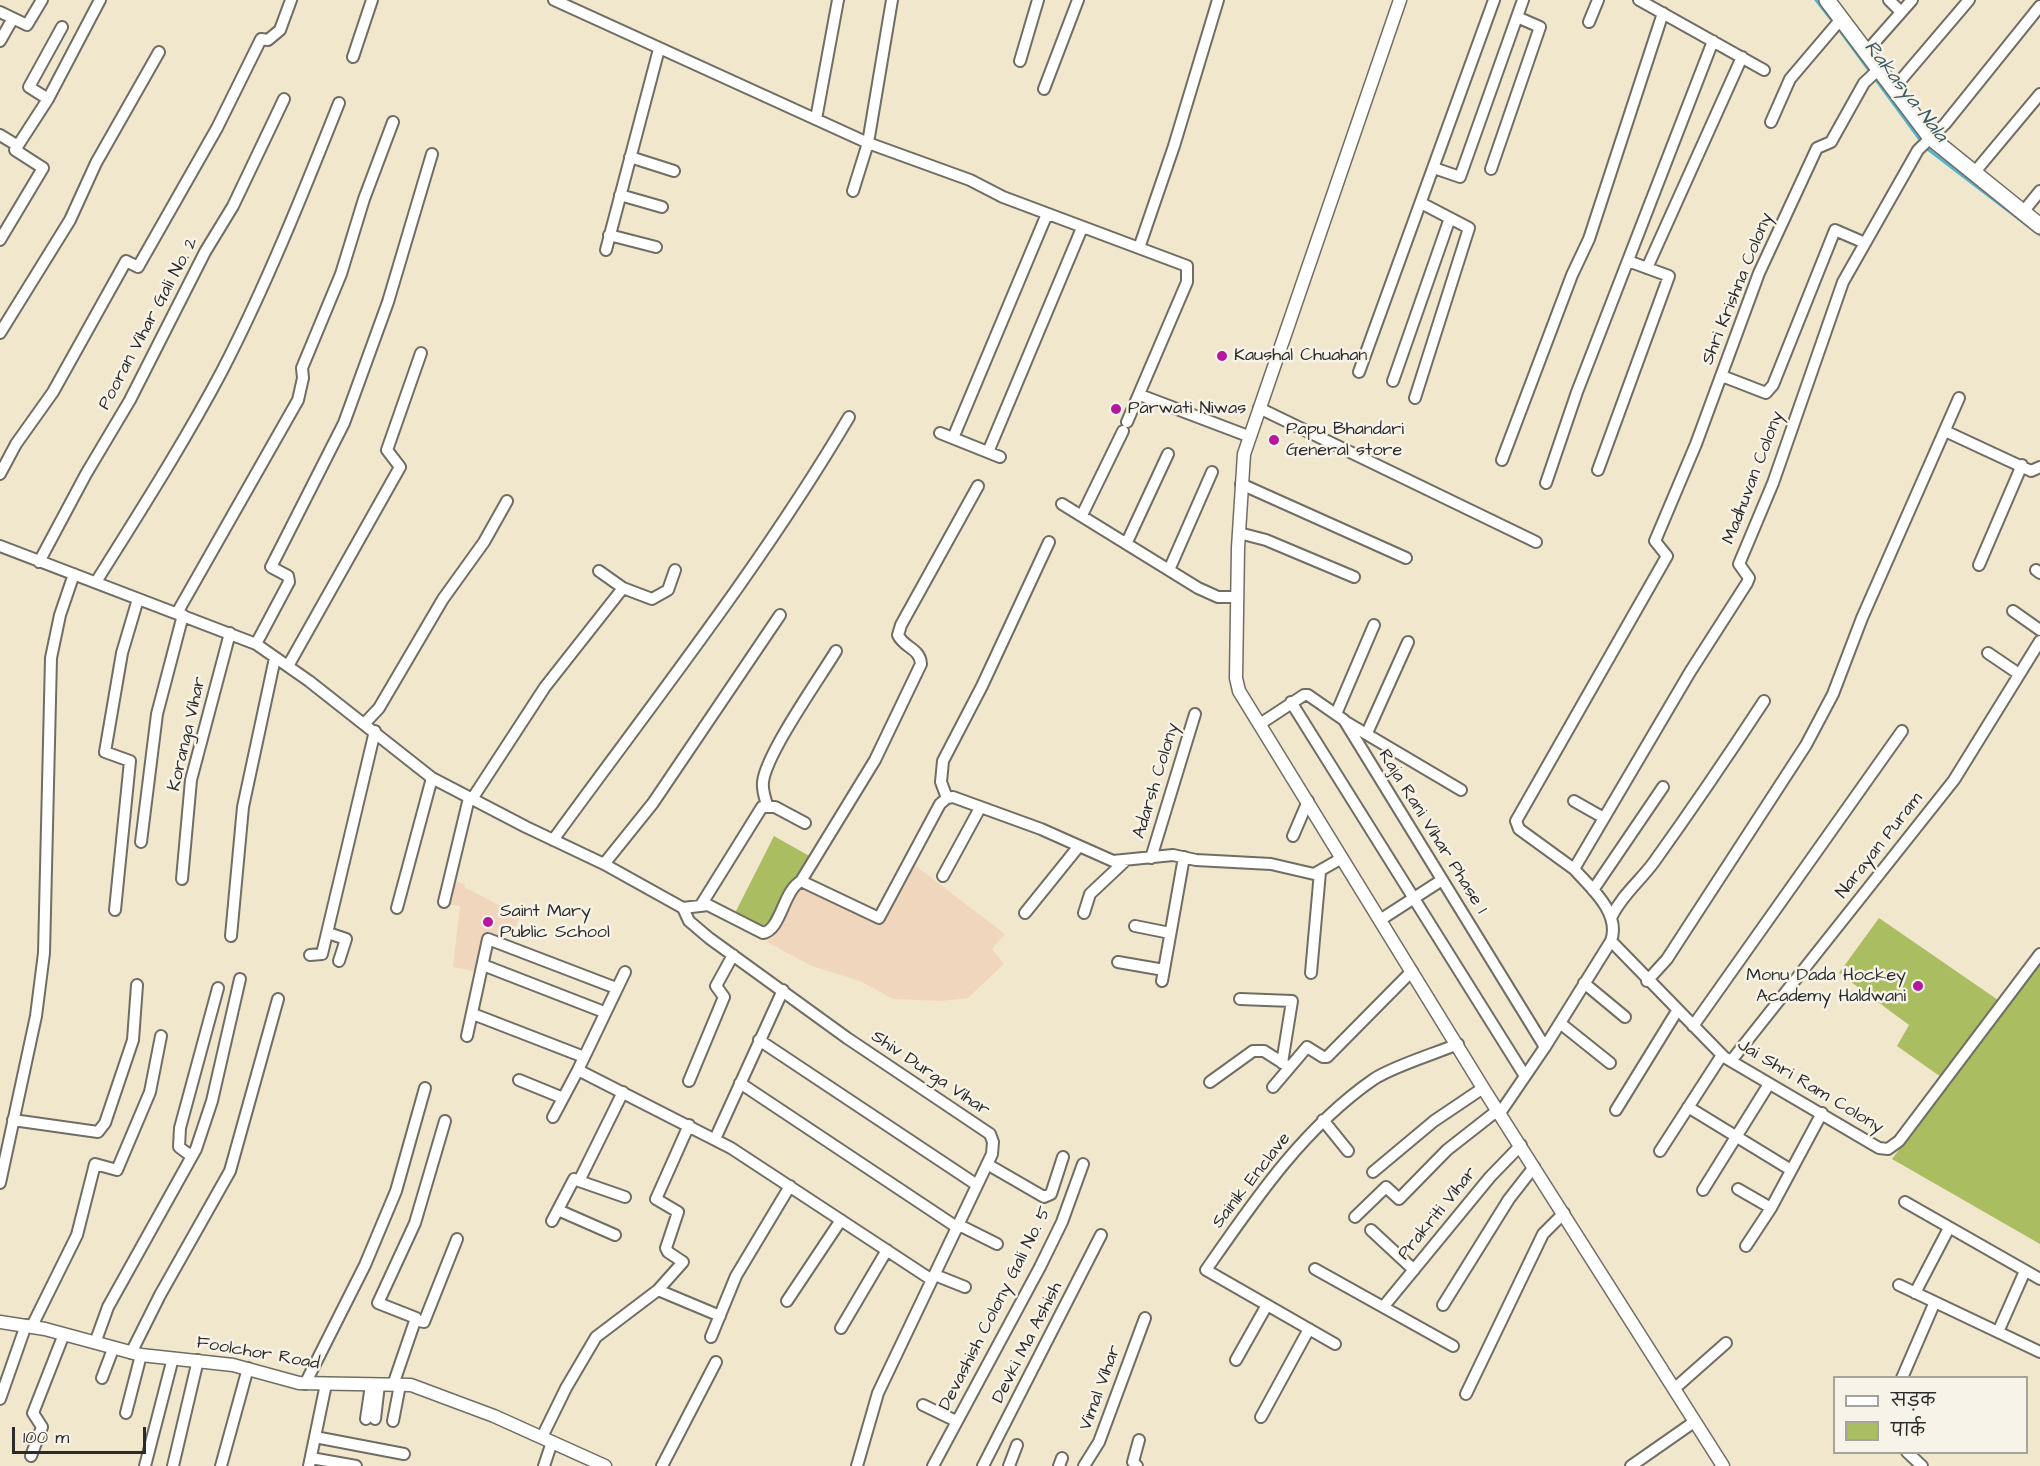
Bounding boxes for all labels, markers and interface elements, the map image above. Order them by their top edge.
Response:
water label: Rakasya Nala [1858,36,1952,148]
street label: Shri Krishna Colony [1698,210,1778,368]
street label: Pooran Vihar Gali No. 2 [94,234,204,414]
place label: Kaushal Chuahan [1234,345,1367,367]
marker: Kaushal Chuahan [1215,349,1229,363]
place label: Parwati Niwas [1128,398,1246,420]
marker: Parwati Niwas [1109,402,1123,416]
street label: Madhuvan Colony [1719,408,1789,548]
place label: Papu Bhandari General store [1286,419,1404,462]
marker: Papu Bhandari General store [1267,433,1281,447]
street label: Koranga Vihar [164,675,212,793]
street label: Adarsh Colony [1129,721,1185,841]
street label: Raja Rani Vihar Phase 1 [1373,746,1491,918]
street label: Narayan Puram [1832,789,1928,903]
place label: Saint Mary Public School [500,901,610,944]
marker: Saint Mary Public School [481,915,495,929]
place label: Monu Dada Hockey Academy Haldwani [1746,965,1906,1008]
marker: Monu Dada Hockey Academy Haldwani [1911,979,1925,993]
street label: Shiv Durga Vihar [867,1026,993,1122]
street label: Jai Shri Ram Colony [1733,1035,1887,1139]
street label: Sainik Enclave [1208,1129,1296,1233]
street label: Prakriti Vihar [1394,1163,1482,1265]
street label: Devashish Colony Gali No. 5 [935,1203,1057,1415]
street label: Devki Ma Ashish [988,1279,1068,1407]
street label: Foolchor Road [195,1333,321,1375]
street label: Vimal Vihar [1076,1342,1126,1434]
legend [1833,1376,2028,1454]
text: सड़क [1891,1388,1935,1413]
scale bar [15,1415,148,1453]
text: पार्क [1891,1418,1925,1443]
text: 100 m [23,1425,69,1450]

